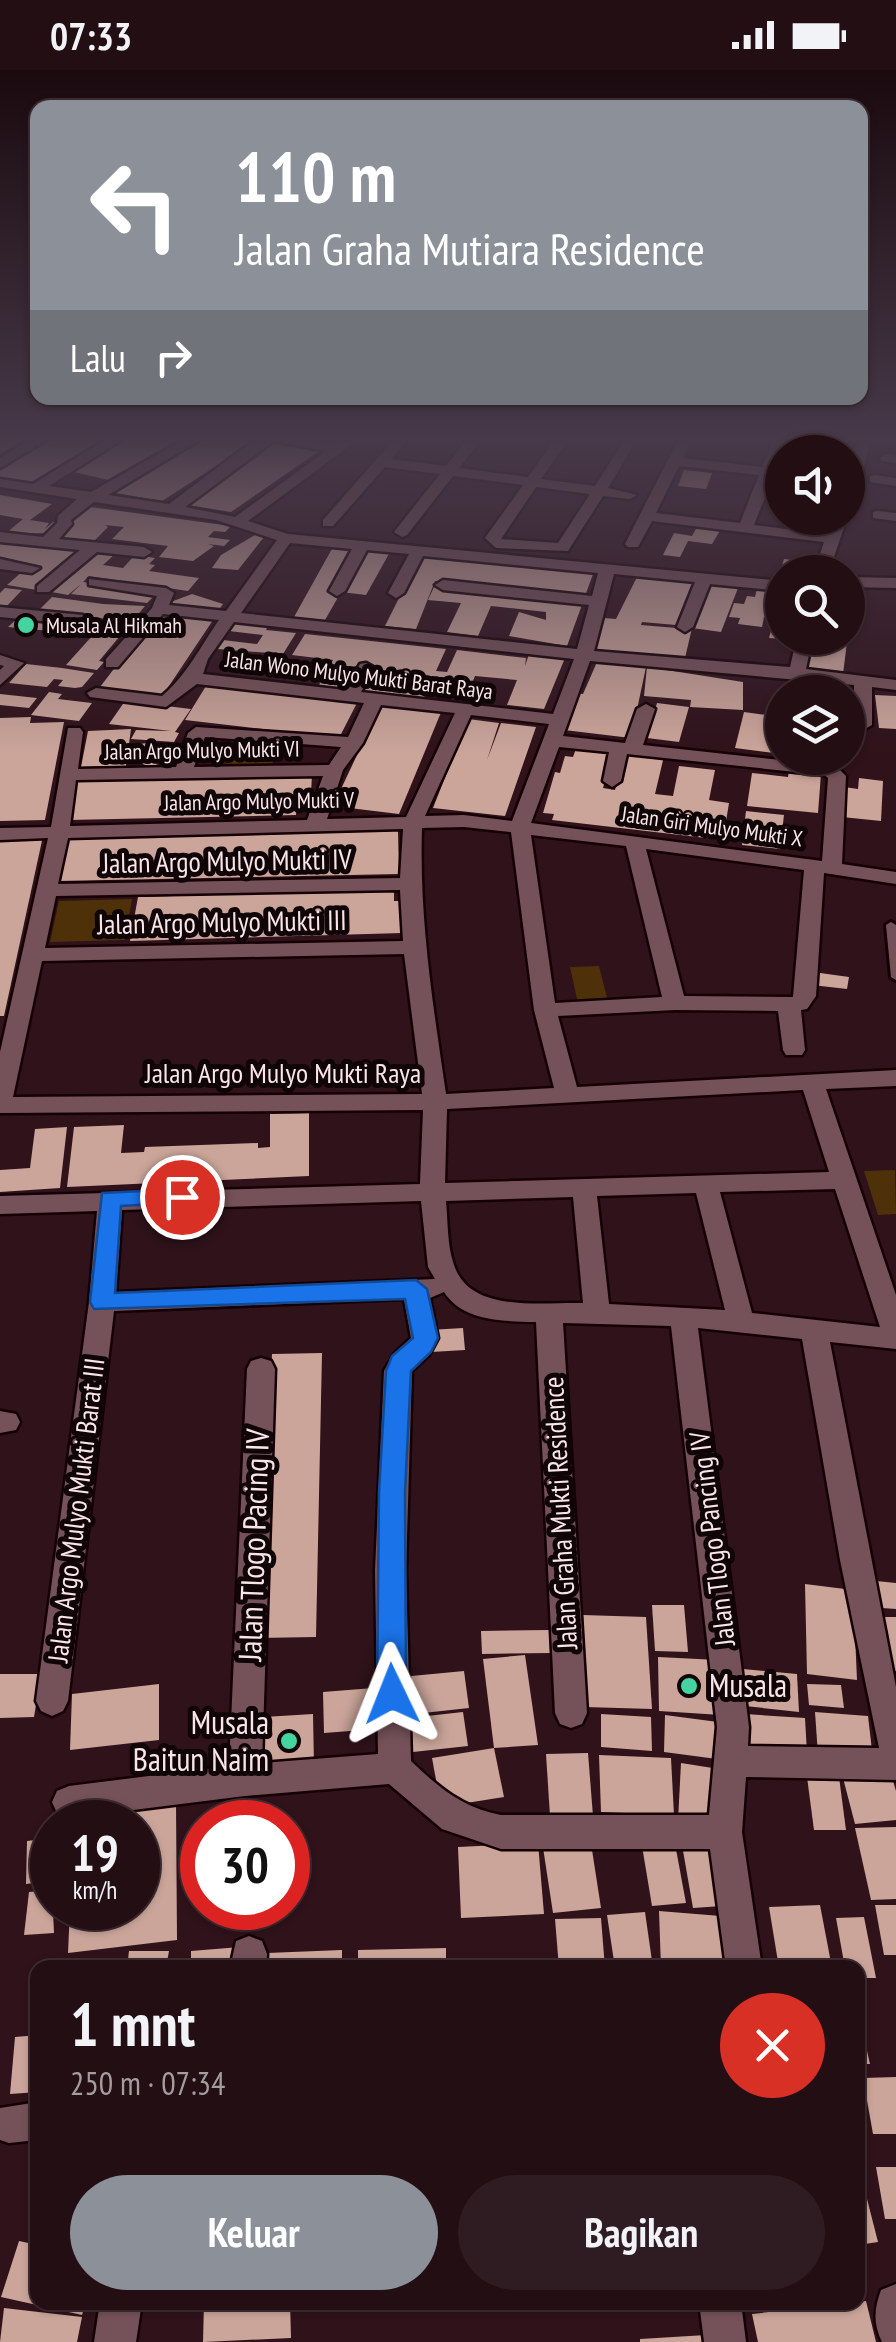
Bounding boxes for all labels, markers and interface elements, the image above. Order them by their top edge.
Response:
text: 07:33 [50,11,132,60]
text: 110 m [235,131,396,221]
icon: left [70,140,200,270]
text: Jalan Graha Mutiara Residence [235,219,705,277]
icon: right [146,330,201,385]
text: Lalu [70,333,126,382]
map controls [765,435,865,775]
button: sound [765,435,865,535]
button: search [765,555,865,655]
place label: Musala Al Hikmah [46,611,182,639]
marker: Musala Al Hikmah [15,614,37,636]
street label: Jalan Wono Mulyo Mukti Barat Raya [223,645,494,705]
button: layers [765,675,865,775]
street label: Jalan Argo Mulyo Mukti VI [103,734,300,766]
street label: Jalan Argo Mulyo Mukti V [163,785,355,817]
street label: Jalan Giri Mulyo Mukti X [619,799,804,853]
street label: Jalan Argo Mulyo Mukti IV [101,840,353,881]
street label: Jalan Argo Mulyo Mukti III [96,901,347,942]
street label: Jalan Argo Mulyo Mukti Raya [144,1054,421,1091]
pin [140,1155,225,1240]
icon: arrive [155,1170,210,1225]
street label: Jalan Argo Mulyo Mukti Barat III [38,1356,113,1665]
street label: Jalan Graha Mukti Residence [534,1376,585,1651]
street label: Jalan Tlogo Pacing IV [228,1428,278,1663]
street label: Jalan Tlogo Pancing IV [680,1429,743,1649]
position arrow [340,1642,444,1746]
place label: Musala [709,1664,787,1706]
marker: Musala [678,1675,700,1697]
place label: Musala Baitun Naim [133,1701,269,1780]
marker: Musala Baitun Naim [278,1730,300,1752]
speed limit sign: 30 [180,1800,310,1930]
text: 19 [71,1820,119,1885]
text: km/h [73,1874,117,1906]
text: 1 mnt [70,1985,195,2063]
button: close [720,1993,825,2098]
text: 250 m · 07:34 [70,2062,225,2104]
button: Keluar [70,2175,438,2290]
button: Bagikan [458,2175,825,2290]

